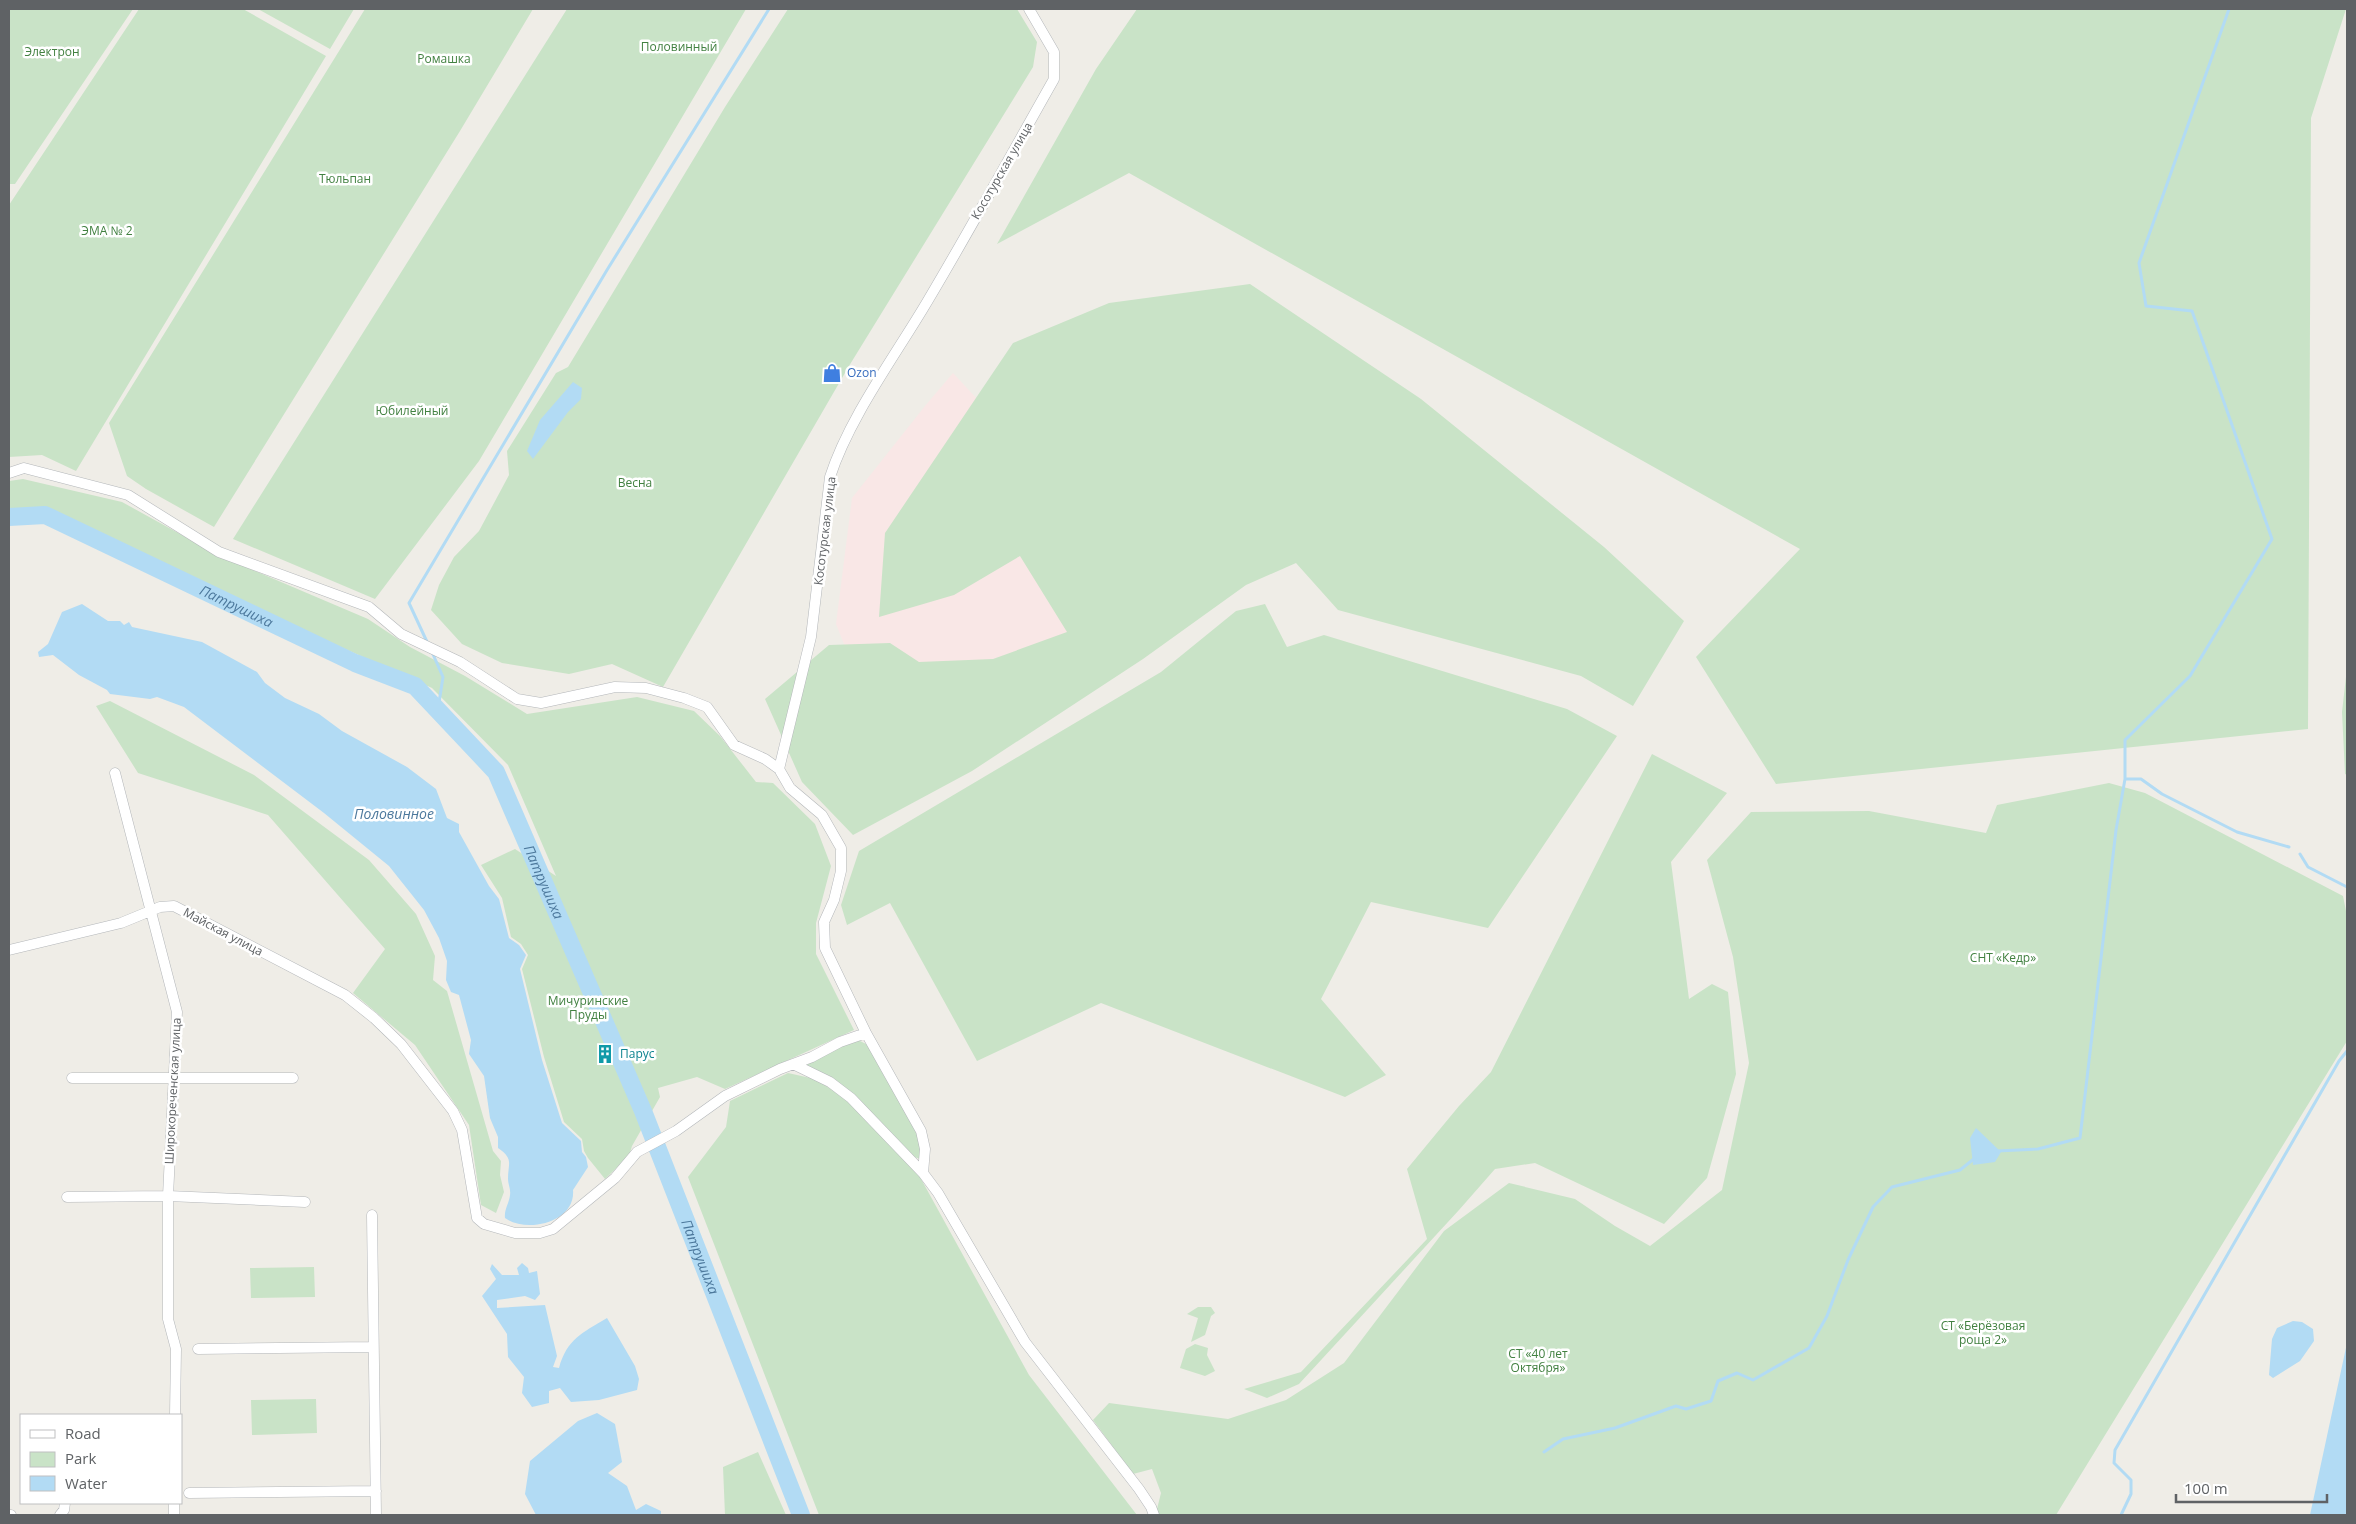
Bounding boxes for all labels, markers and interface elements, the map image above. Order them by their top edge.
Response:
park label: Половинный [641,38,717,55]
park label: Электрон [24,43,80,60]
park label: Ромашка [417,50,471,67]
street label: Косотурская улица [967,119,1036,222]
park label: Тюльпан [319,170,371,187]
park label: ЭМА № 2 [81,222,133,239]
shop icon: Ozon [821,362,843,384]
place label: Ozon [847,364,877,381]
park label: Юбилейный [375,402,449,419]
park label: Весна [618,474,652,491]
street label: Косотурская улица [809,476,840,586]
water label: Патрушиха [197,580,276,632]
water label: Половинное [354,804,434,823]
water label: Патрушиха [520,842,569,922]
street label: Майская улица [180,903,266,960]
park label: СНТ «Кедр» [1970,949,2036,966]
park label: Мичуринские Пруды [548,992,629,1023]
street label: Широкореченская улица [160,1017,185,1165]
building icon: Парус [594,1043,616,1065]
place label: Парус [620,1045,655,1062]
water label: Патрушиха [677,1216,724,1297]
park label: СТ «Берёзовая роща 2» [1941,1317,2025,1348]
park label: СТ «40 лет Октября» [1508,1345,1568,1376]
legend [20,1414,182,1504]
text: Road [65,1423,101,1443]
text: Park [65,1448,96,1468]
scale bar [2176,1472,2327,1504]
text: Water [65,1473,107,1493]
text: 100 m [2184,1478,2228,1498]

